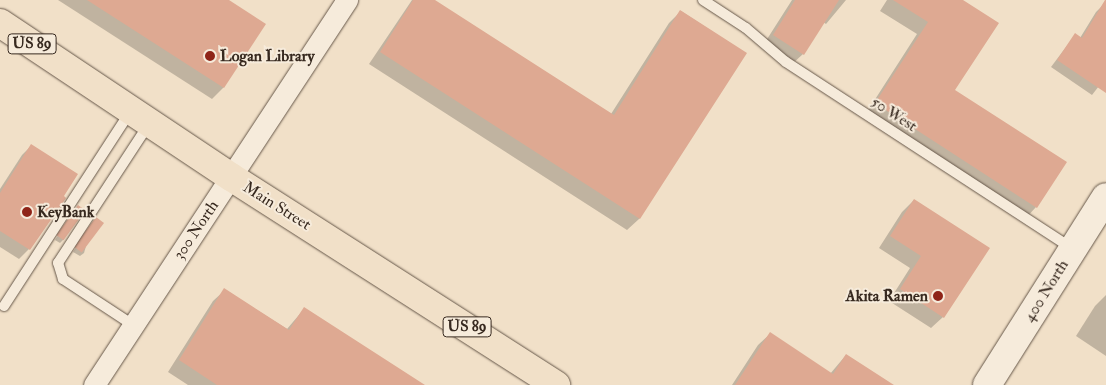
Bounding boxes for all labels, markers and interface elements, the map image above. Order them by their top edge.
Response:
road number: US 89 [7,32,57,56]
place label: Logan Library [220,46,315,66]
marker: Logan Library [204,50,216,62]
street label: 50 West [868,92,920,136]
street label: Main Street [240,178,314,234]
street label: 300 North [169,197,223,263]
place label: KeyBank [37,202,94,222]
marker: KeyBank [21,206,33,218]
street label: 400 North [1019,256,1073,326]
place label: Akita Ramen [846,286,928,306]
marker: Akita Ramen [932,290,944,302]
road number: US 89 [442,314,492,340]

